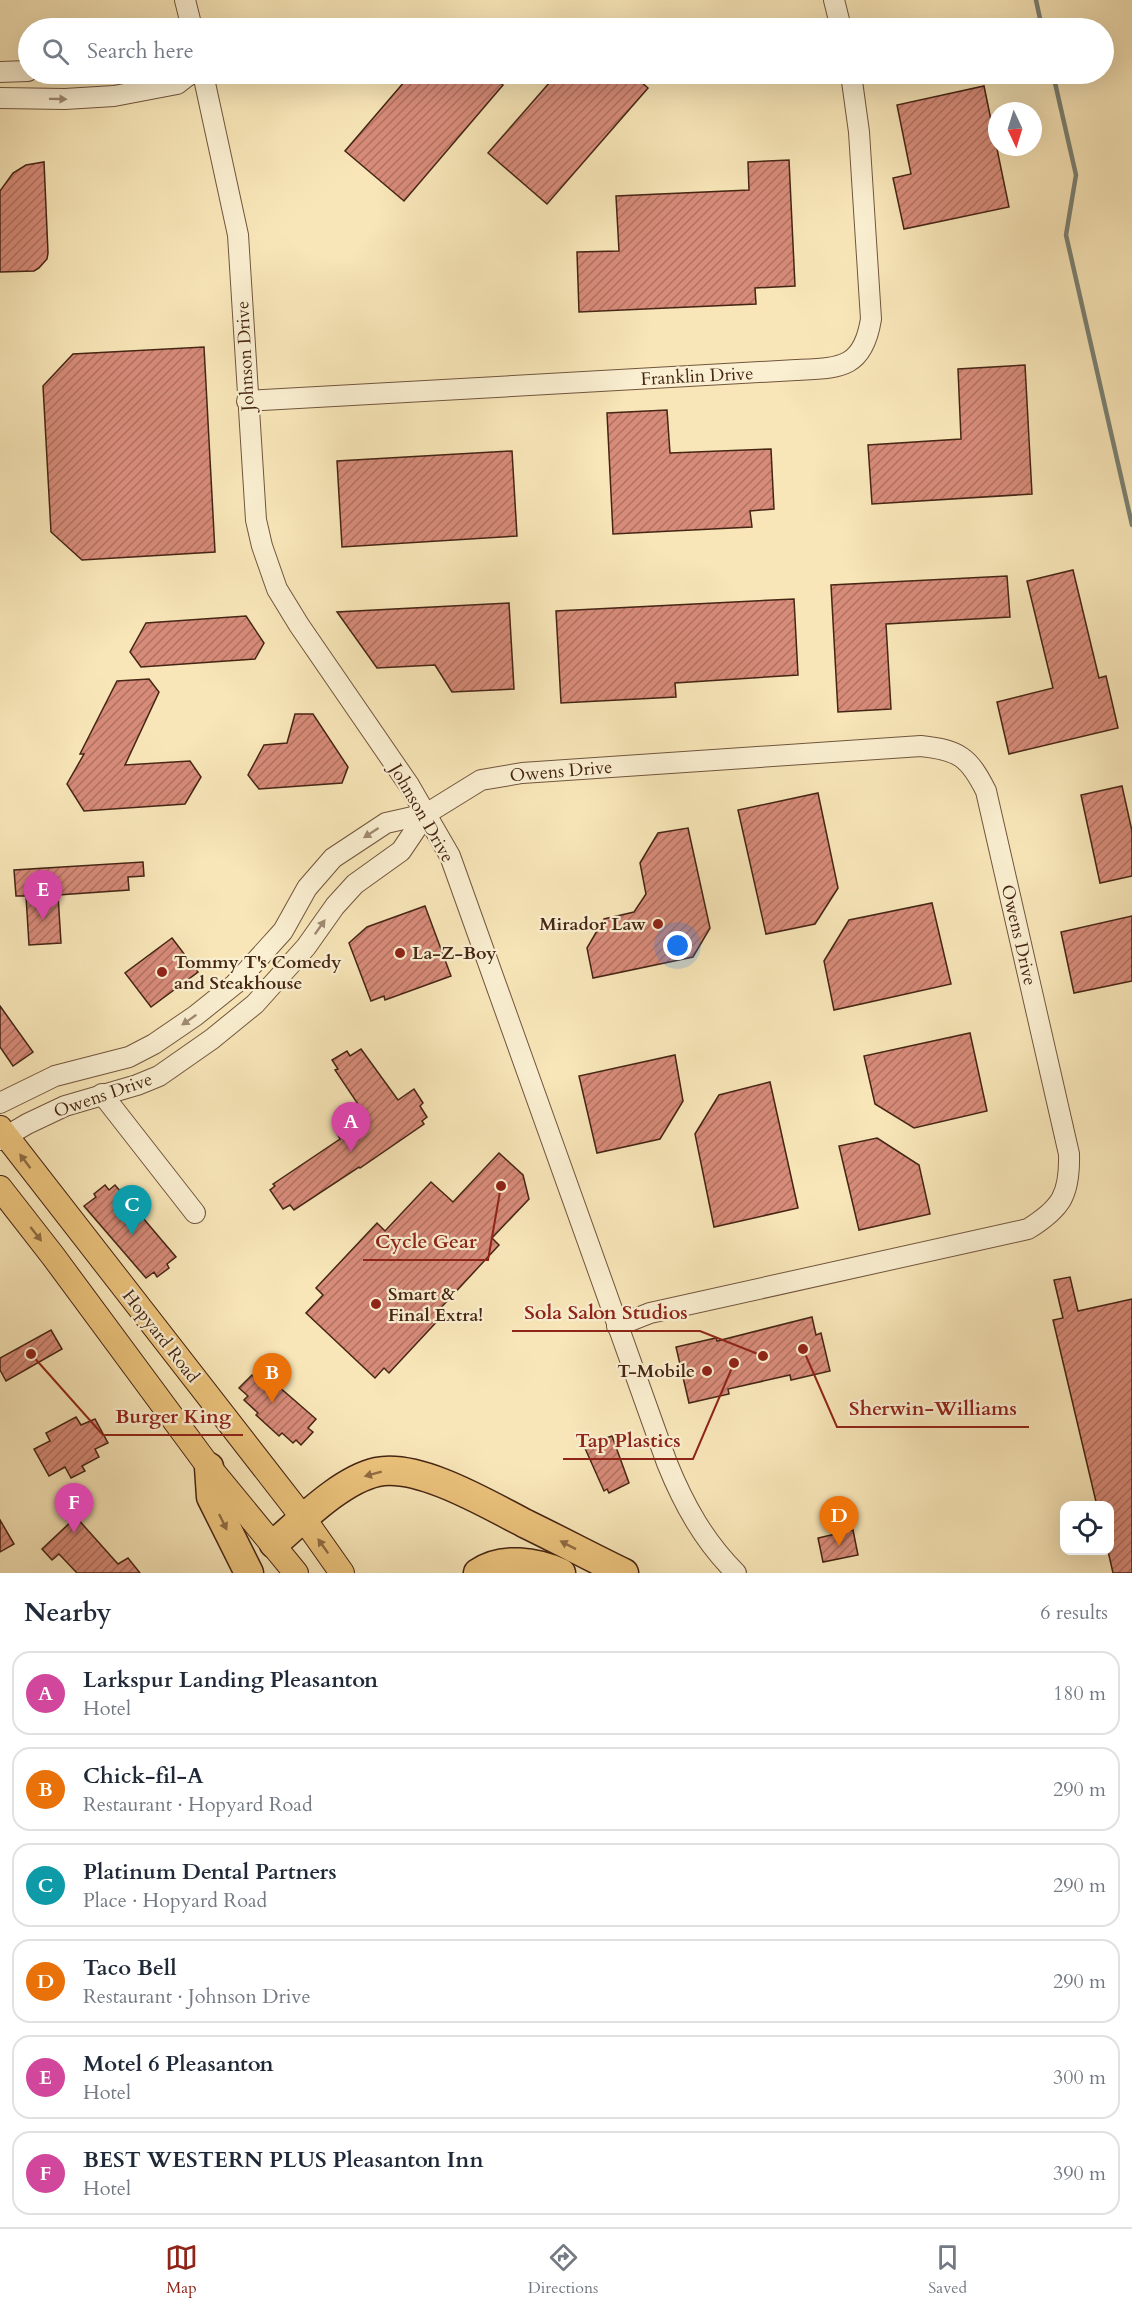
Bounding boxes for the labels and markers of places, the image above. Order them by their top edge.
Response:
pin: E [24,870,63,920]
place label: Mirador Law [539,912,646,937]
marker: Mirador Law [651,917,665,931]
place label: La-Z-Boy [412,941,497,966]
marker: La-Z-Boy [393,946,407,960]
place label: Tommy T's Comedy and Steakhouse [174,950,342,996]
marker: Tommy T's Comedy and Steakhouse [155,965,169,979]
pin: A [332,1102,370,1152]
pin: C [112,1186,152,1235]
callout: Cycle Gear [363,1222,488,1260]
place label: Smart & Final Extra! [388,1282,483,1328]
callout: Sola Salon Studios [512,1293,700,1331]
marker: Smart & Final Extra! [369,1297,383,1311]
pin: B [252,1354,292,1403]
place label: T-Mobile [617,1359,695,1384]
marker: T-Mobile [700,1364,714,1378]
callout: Sherwin-Williams [837,1389,1029,1427]
callout: Burger King [103,1397,243,1435]
callout: Tap Plastics [563,1421,693,1459]
pin: F [54,1484,94,1533]
pin: D [820,1496,858,1546]

